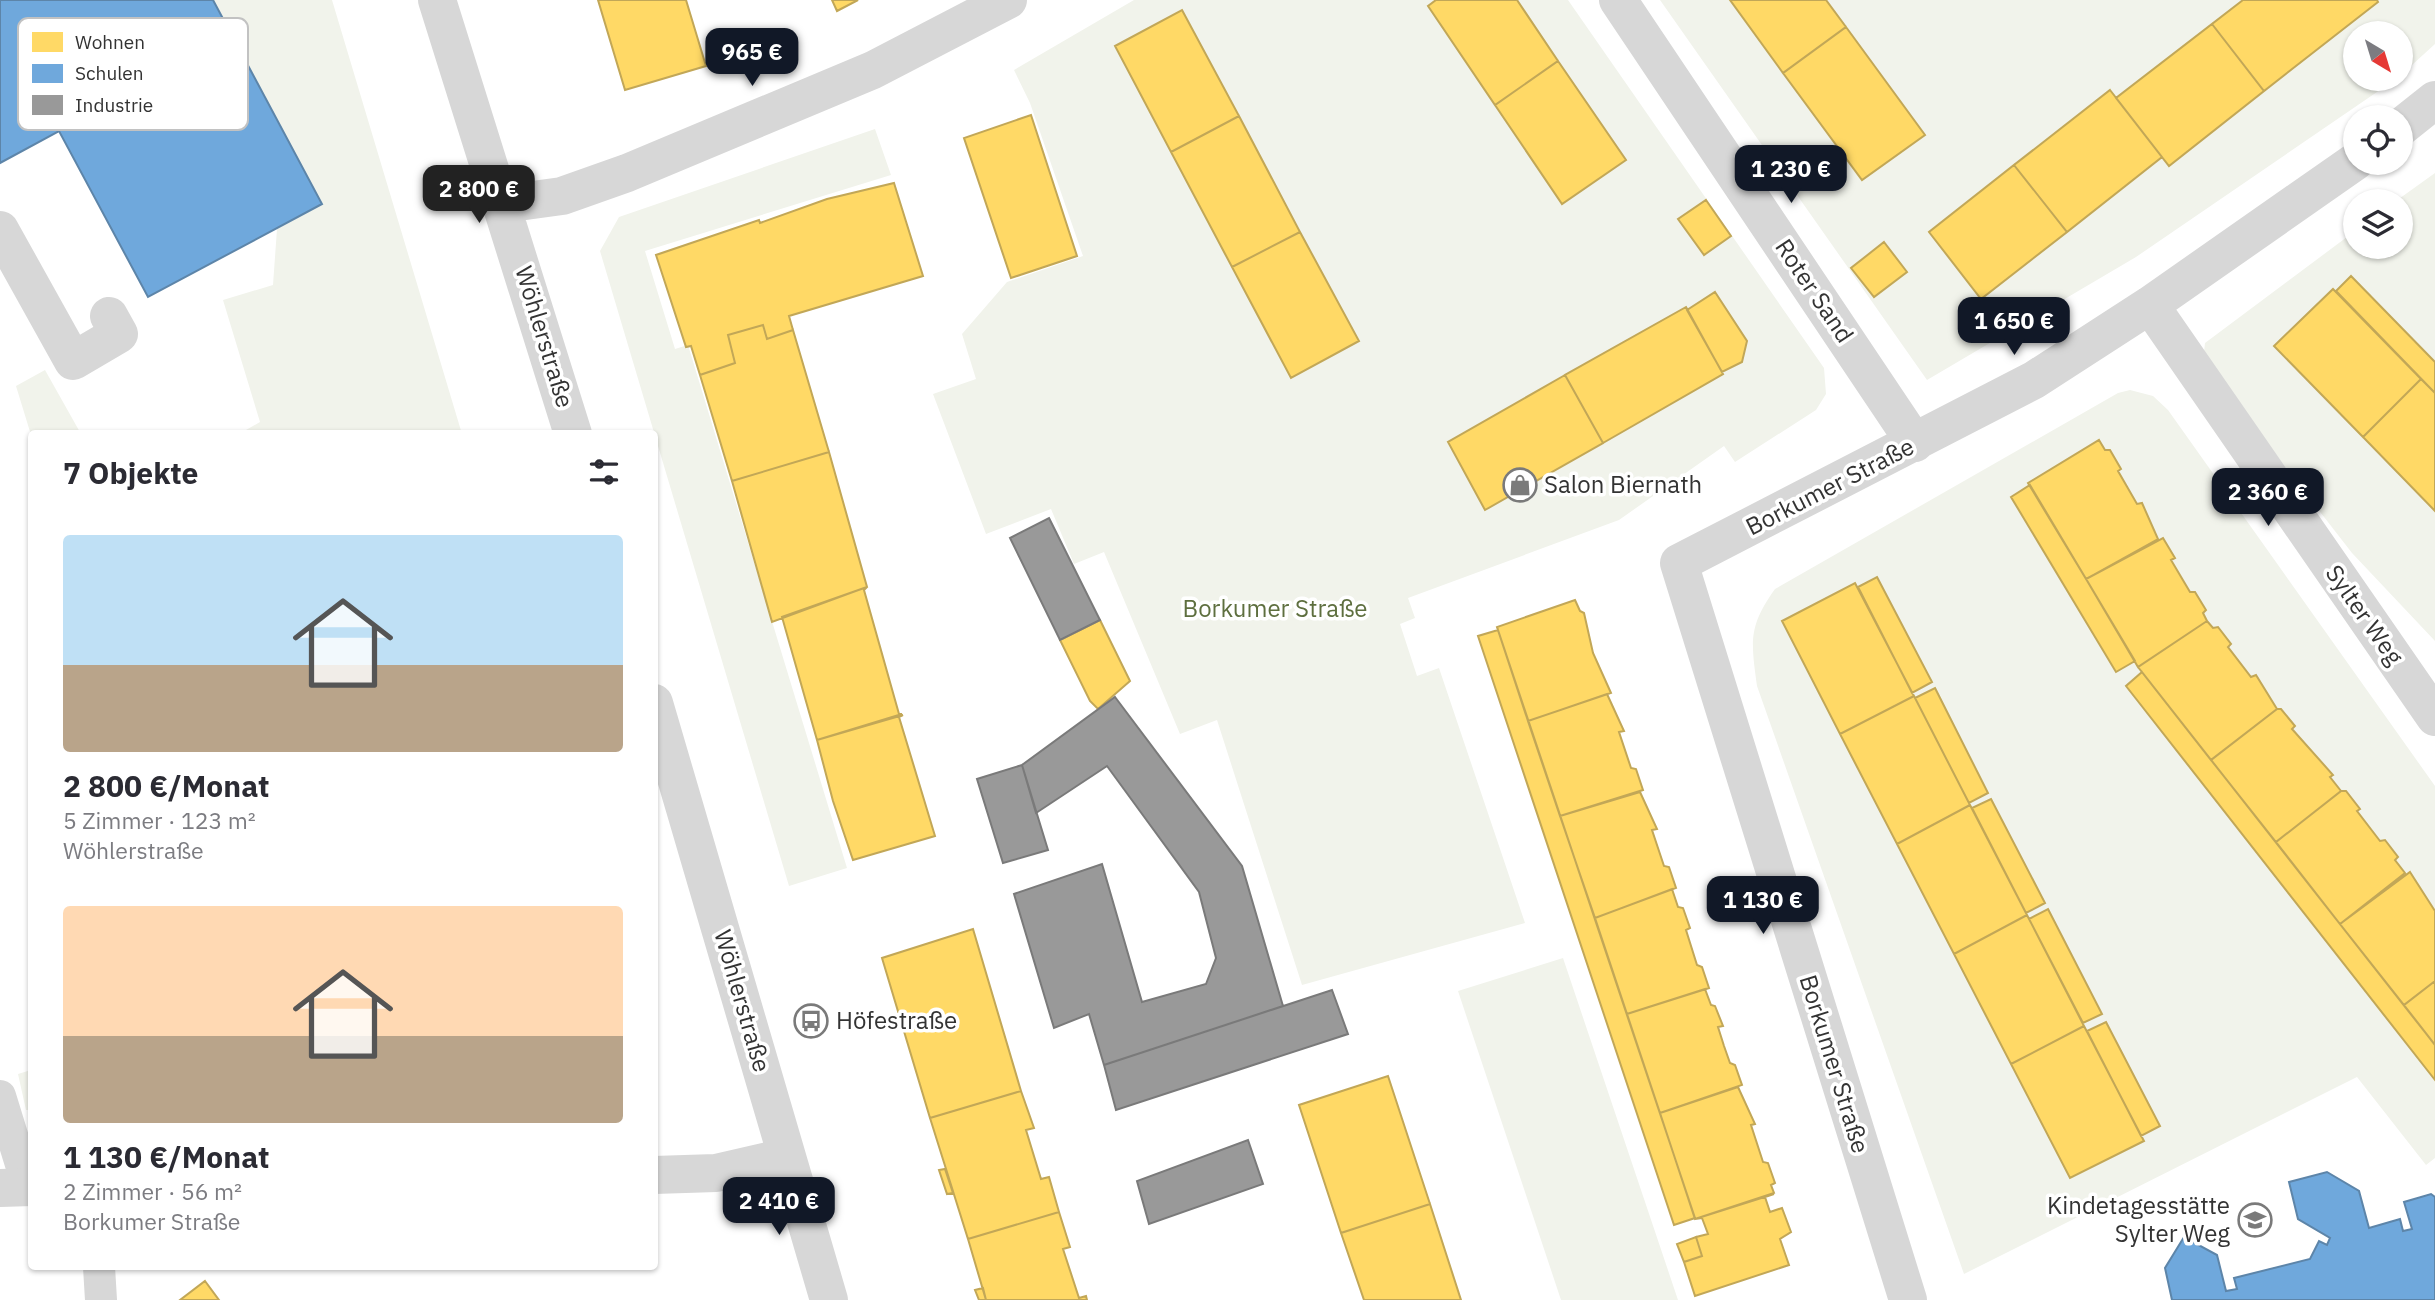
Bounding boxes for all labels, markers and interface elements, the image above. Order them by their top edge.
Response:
legend [18,18,248,130]
north arrow [2343,21,2413,91]
map controls [2343,21,2413,259]
pin: 965 € [703,28,801,88]
text: Wohnen [75,30,145,54]
text: 965 € [721,36,783,66]
text: Schulen [75,61,144,85]
text: Industrie [75,93,153,117]
button: locate [2343,105,2413,175]
pin: 1 230 € [1726,146,1856,205]
text: 1 230 € [1751,153,1831,183]
pin: 2 800 € [414,166,544,225]
text: 2 800 € [439,173,519,203]
button: layers [2343,189,2413,259]
street label: Roter Sand [1768,232,1861,349]
street label: Wöhlerstraße [508,262,582,411]
pin: 1 650 € [1949,298,2079,357]
text: 1 650 € [1974,305,2054,335]
street label: Borkumer Straße [1740,430,1919,542]
text: 7 Objekte [63,453,198,492]
icon: filters [585,453,623,491]
shop icon: Salon Biernath [1501,466,1539,504]
place label: Salon Biernath [1544,468,1702,500]
pin: 2 360 € [2203,468,2333,528]
text: 2 360 € [2228,476,2308,506]
street label: Sylter Weg [2319,558,2411,671]
icon: home [280,580,406,706]
park label: Borkumer Straße [1183,592,1368,624]
text: 2 800 €/Monat [63,766,270,805]
text: 5 Zimmer · 123 m² [63,805,256,835]
text: Wöhlerstraße [63,835,204,865]
pin: 1 130 € [1698,876,1828,936]
text: 1 130 € [1723,884,1803,914]
street label: Wöhlerstraße [707,926,779,1076]
icon: home [280,951,406,1077]
street label: Borkumer Straße [1793,971,1877,1157]
bus stop icon: Höfestraße [792,1002,830,1040]
place label: Höfestraße [836,1004,957,1036]
text: 1 130 €/Monat [63,1137,270,1176]
text: 2 Zimmer · 56 m² [63,1176,242,1206]
pin: 2 410 € [714,1178,844,1237]
text: 2 410 € [739,1185,819,1215]
place label: Kindetagesstätte Sylter Weg [2047,1189,2230,1249]
school or university icon: Kindetagesstätte Sylter Weg [2236,1201,2274,1239]
text: Borkumer Straße [63,1206,240,1236]

